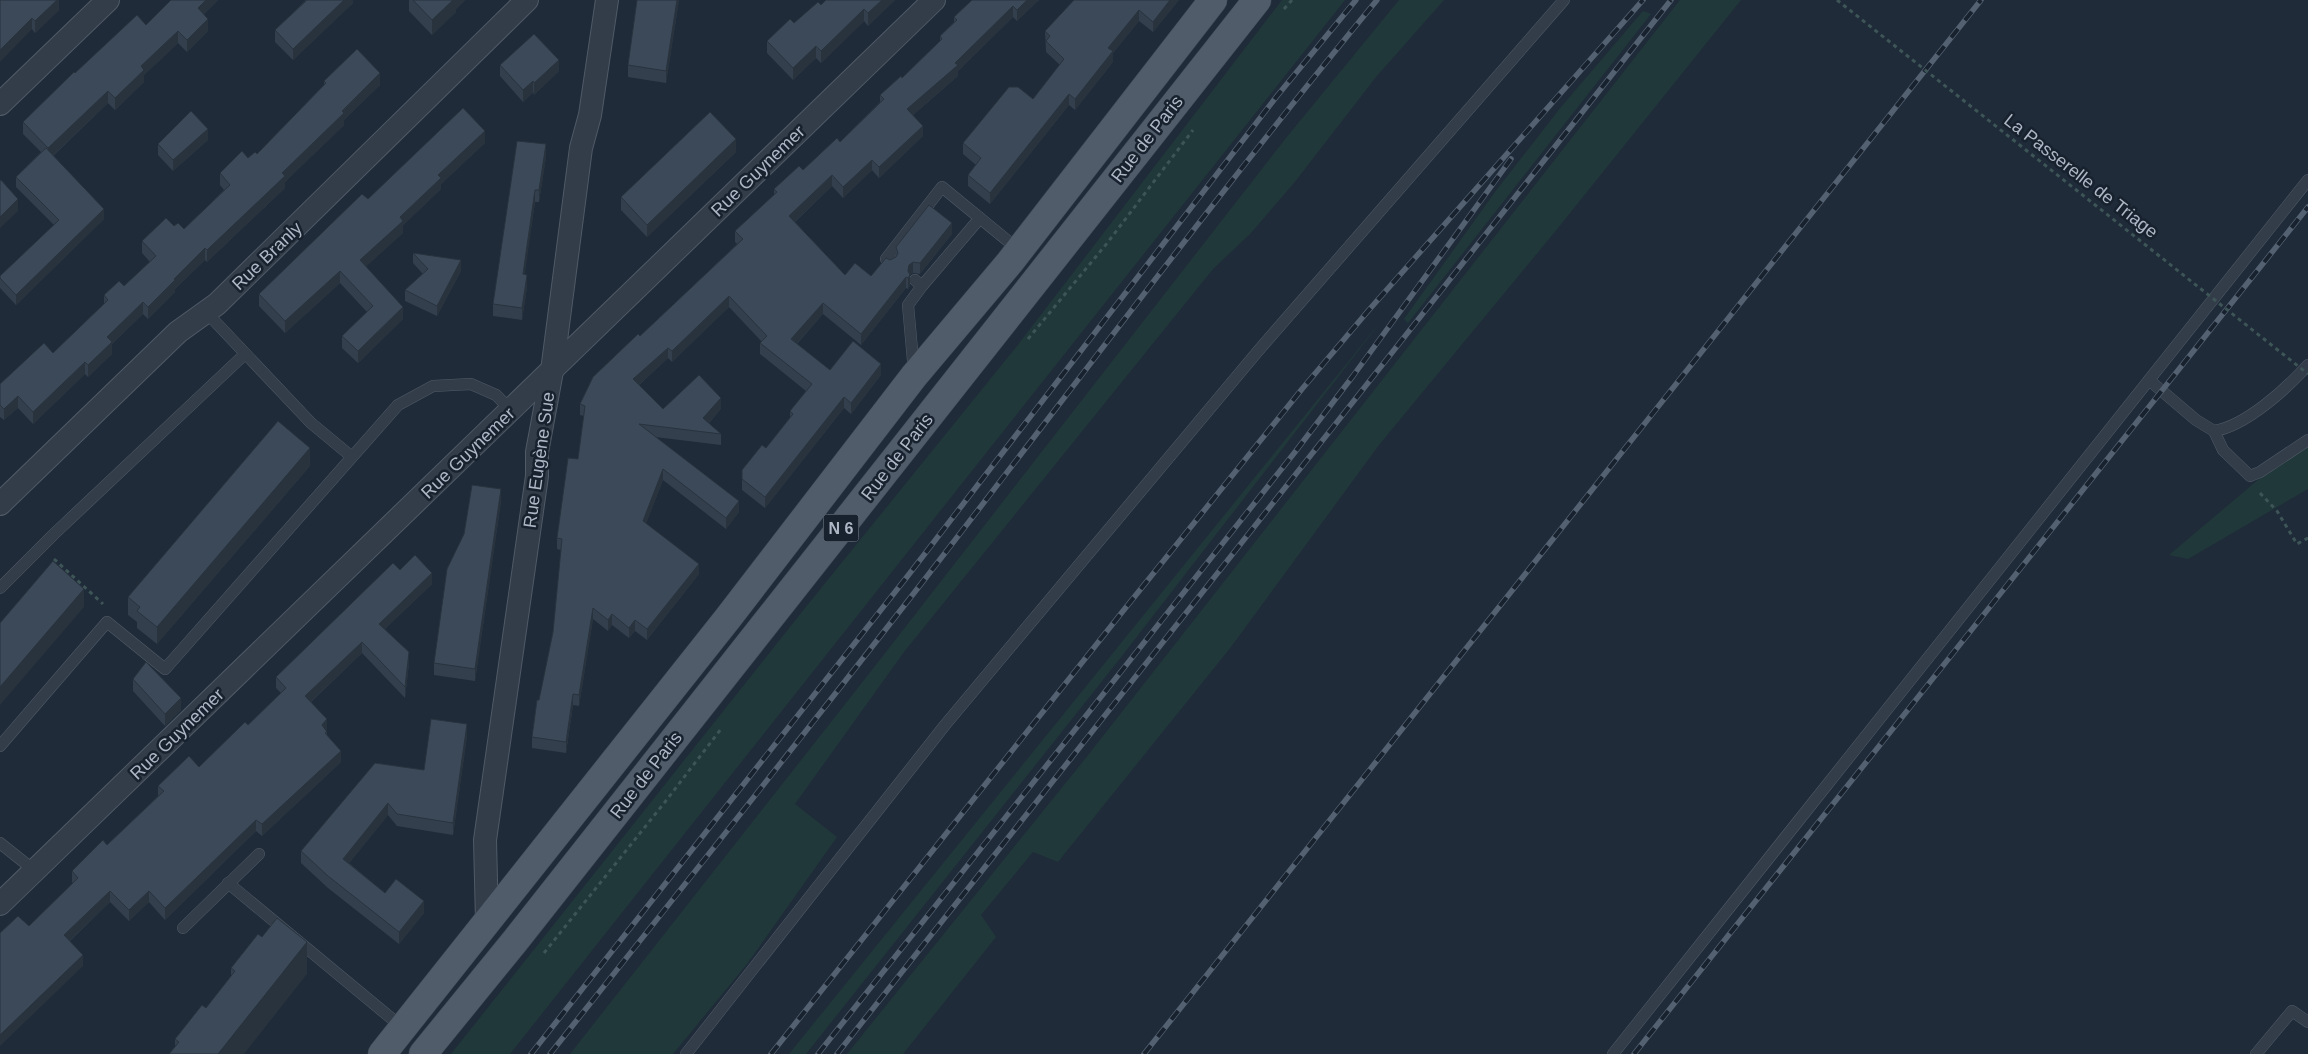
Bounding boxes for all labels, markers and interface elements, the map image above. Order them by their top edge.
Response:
street label: Rue de Paris [1107,92,1187,186]
street label: La Passerelle de Triage [2000,110,2162,242]
street label: Rue Guynemer [707,121,809,221]
street label: Rue Branly [228,218,306,294]
street label: Rue Eugène Sue [520,391,558,529]
street label: Rue Guynemer [417,403,519,503]
street label: Rue de Paris [857,410,937,504]
road number: N 6 [824,514,858,542]
street label: Rue Guynemer [126,684,228,784]
street label: Rue de Paris [606,728,686,822]

